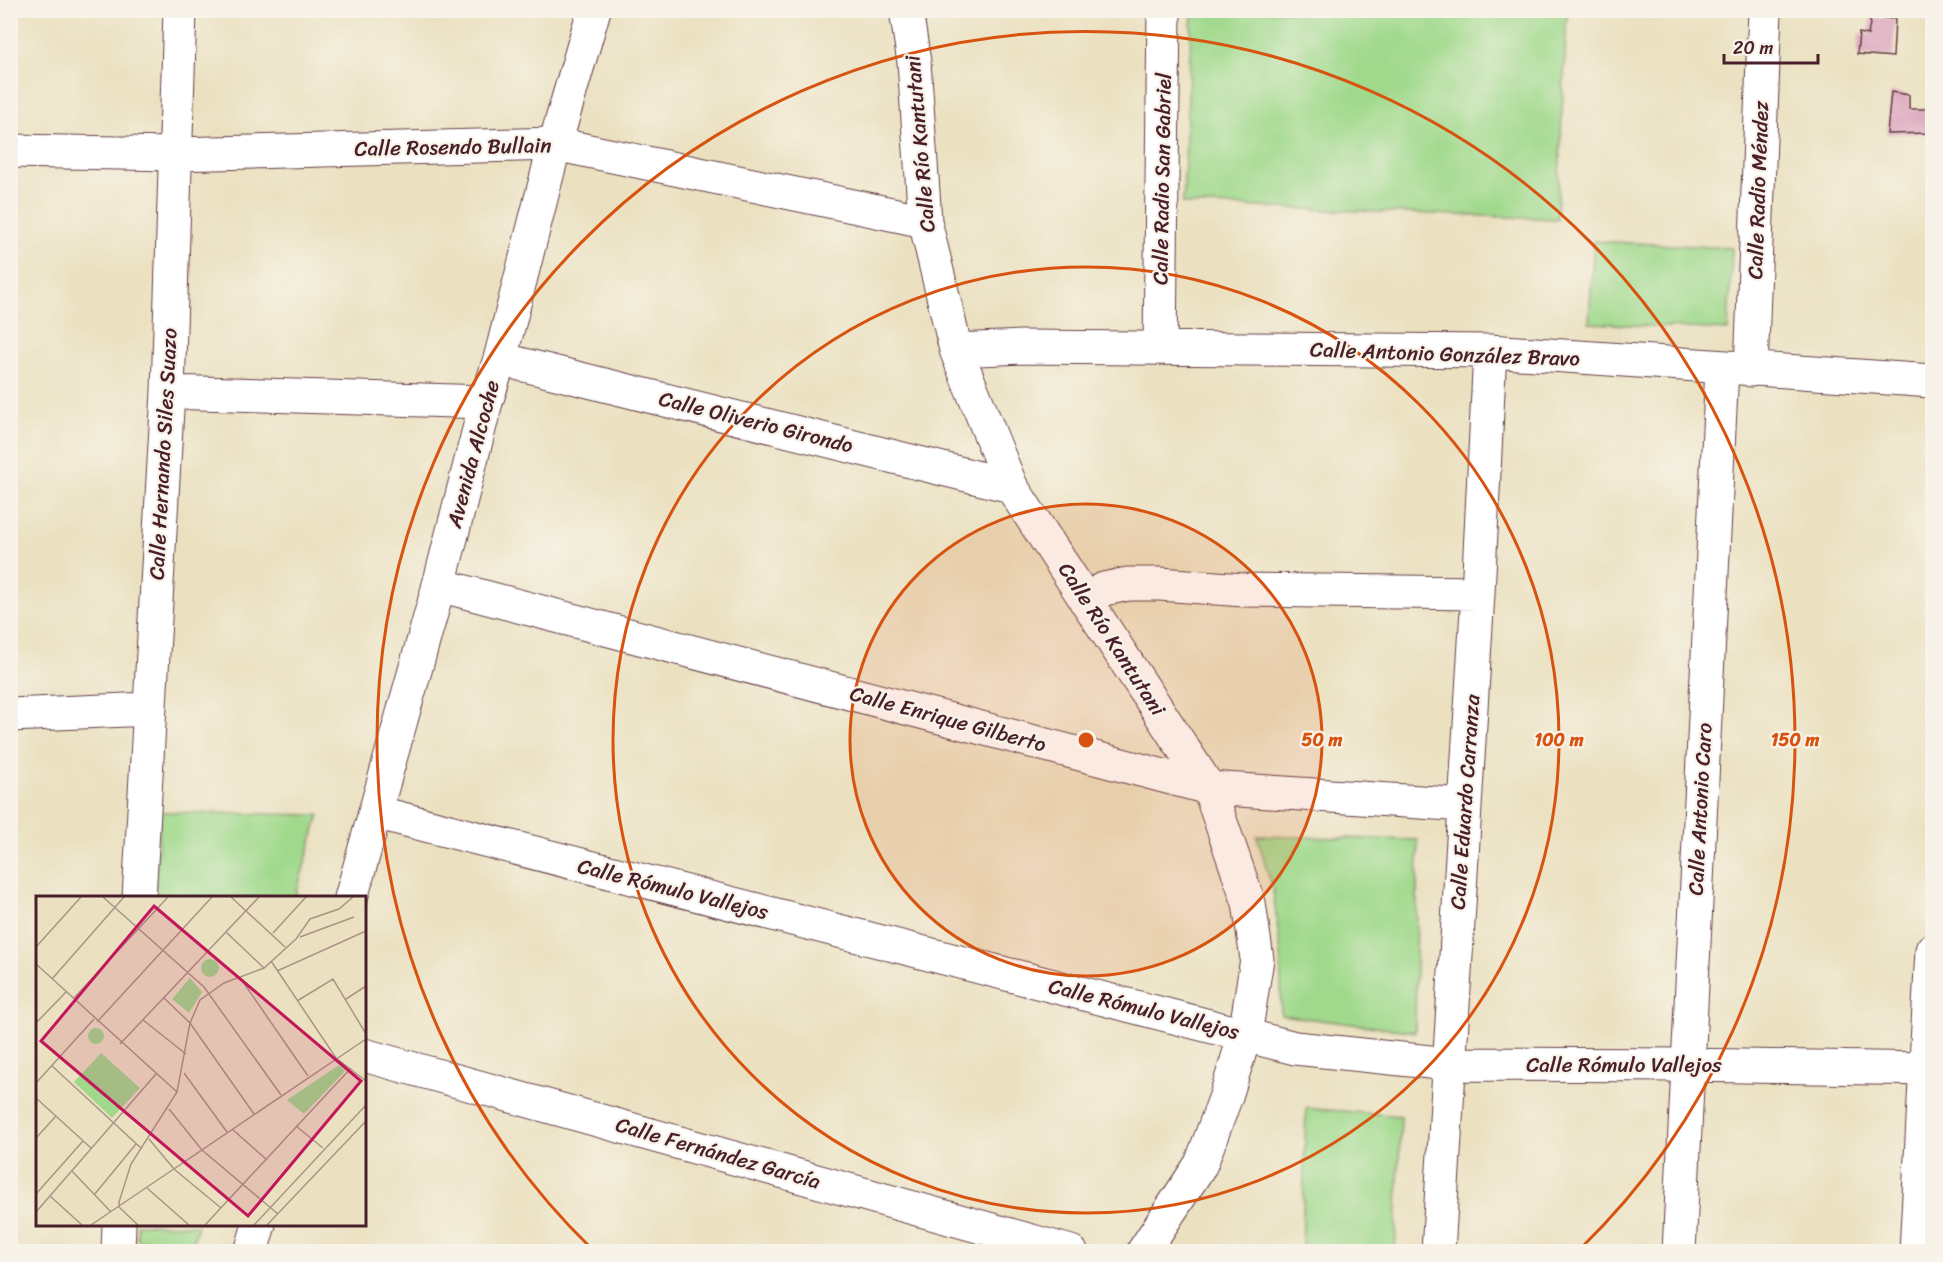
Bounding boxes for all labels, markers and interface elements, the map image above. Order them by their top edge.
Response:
scale bar [1724,27,1818,65]
text: 20 m [1733,32,1773,64]
street label: Calle Río Kantutani [893,53,947,234]
street label: Calle Radio San Gabriel [1141,72,1183,285]
street label: Calle Radio Méndez [1736,100,1780,280]
street label: Calle Rosendo Bullain [354,126,552,168]
street label: Calle Hernando Siles Suazo [137,327,189,581]
street label: Calle Antonio González Bravo [1309,330,1581,378]
street label: Avenida Alcoche [435,376,511,533]
street label: Calle Oliverio Girondo [655,379,857,465]
street label: Calle Río Kantutani [1048,554,1177,725]
street label: Calle Enrique Gilberto [846,675,1051,764]
street label: Calle Eduardo Carranza [1439,693,1491,911]
street label: Calle Antonio Caro [1677,721,1724,896]
text: 50 m [1302,724,1343,756]
text: 100 m [1535,724,1584,756]
text: 150 m [1771,724,1819,756]
centre of rings [1076,730,1096,750]
street label: Calle Rómulo Vallejos [574,847,773,931]
inset map [36,896,366,1226]
street label: Calle Rómulo Vallejos [1045,967,1244,1051]
street label: Calle Rómulo Vallejos [1526,1046,1722,1084]
street label: Calle Fernández García [611,1106,825,1201]

